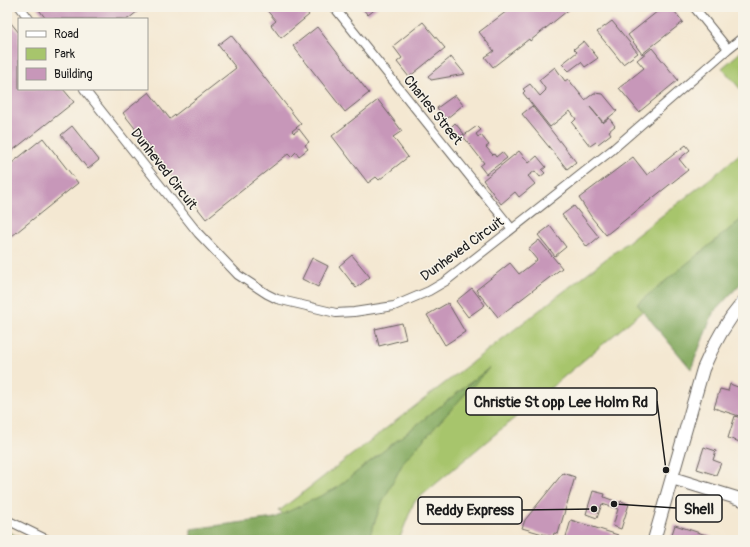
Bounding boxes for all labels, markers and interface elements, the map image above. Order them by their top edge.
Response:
legend [18,18,148,90]
text: Road [54,27,79,42]
text: Park [54,47,75,62]
text: Building [54,67,93,82]
street label: Charles Street [400,72,466,148]
street label: Dunheved Circuit [127,125,201,213]
street label: Dunheved Circuit [417,213,507,285]
callout: Christie St opp Lee Holm Rd [466,388,657,415]
text: Christie St opp Lee Holm Rd [474,393,648,412]
callout: Shell [676,495,722,522]
callout: Reddy Express [418,497,522,524]
text: Shell [684,500,714,519]
text: Reddy Express [426,501,514,520]

